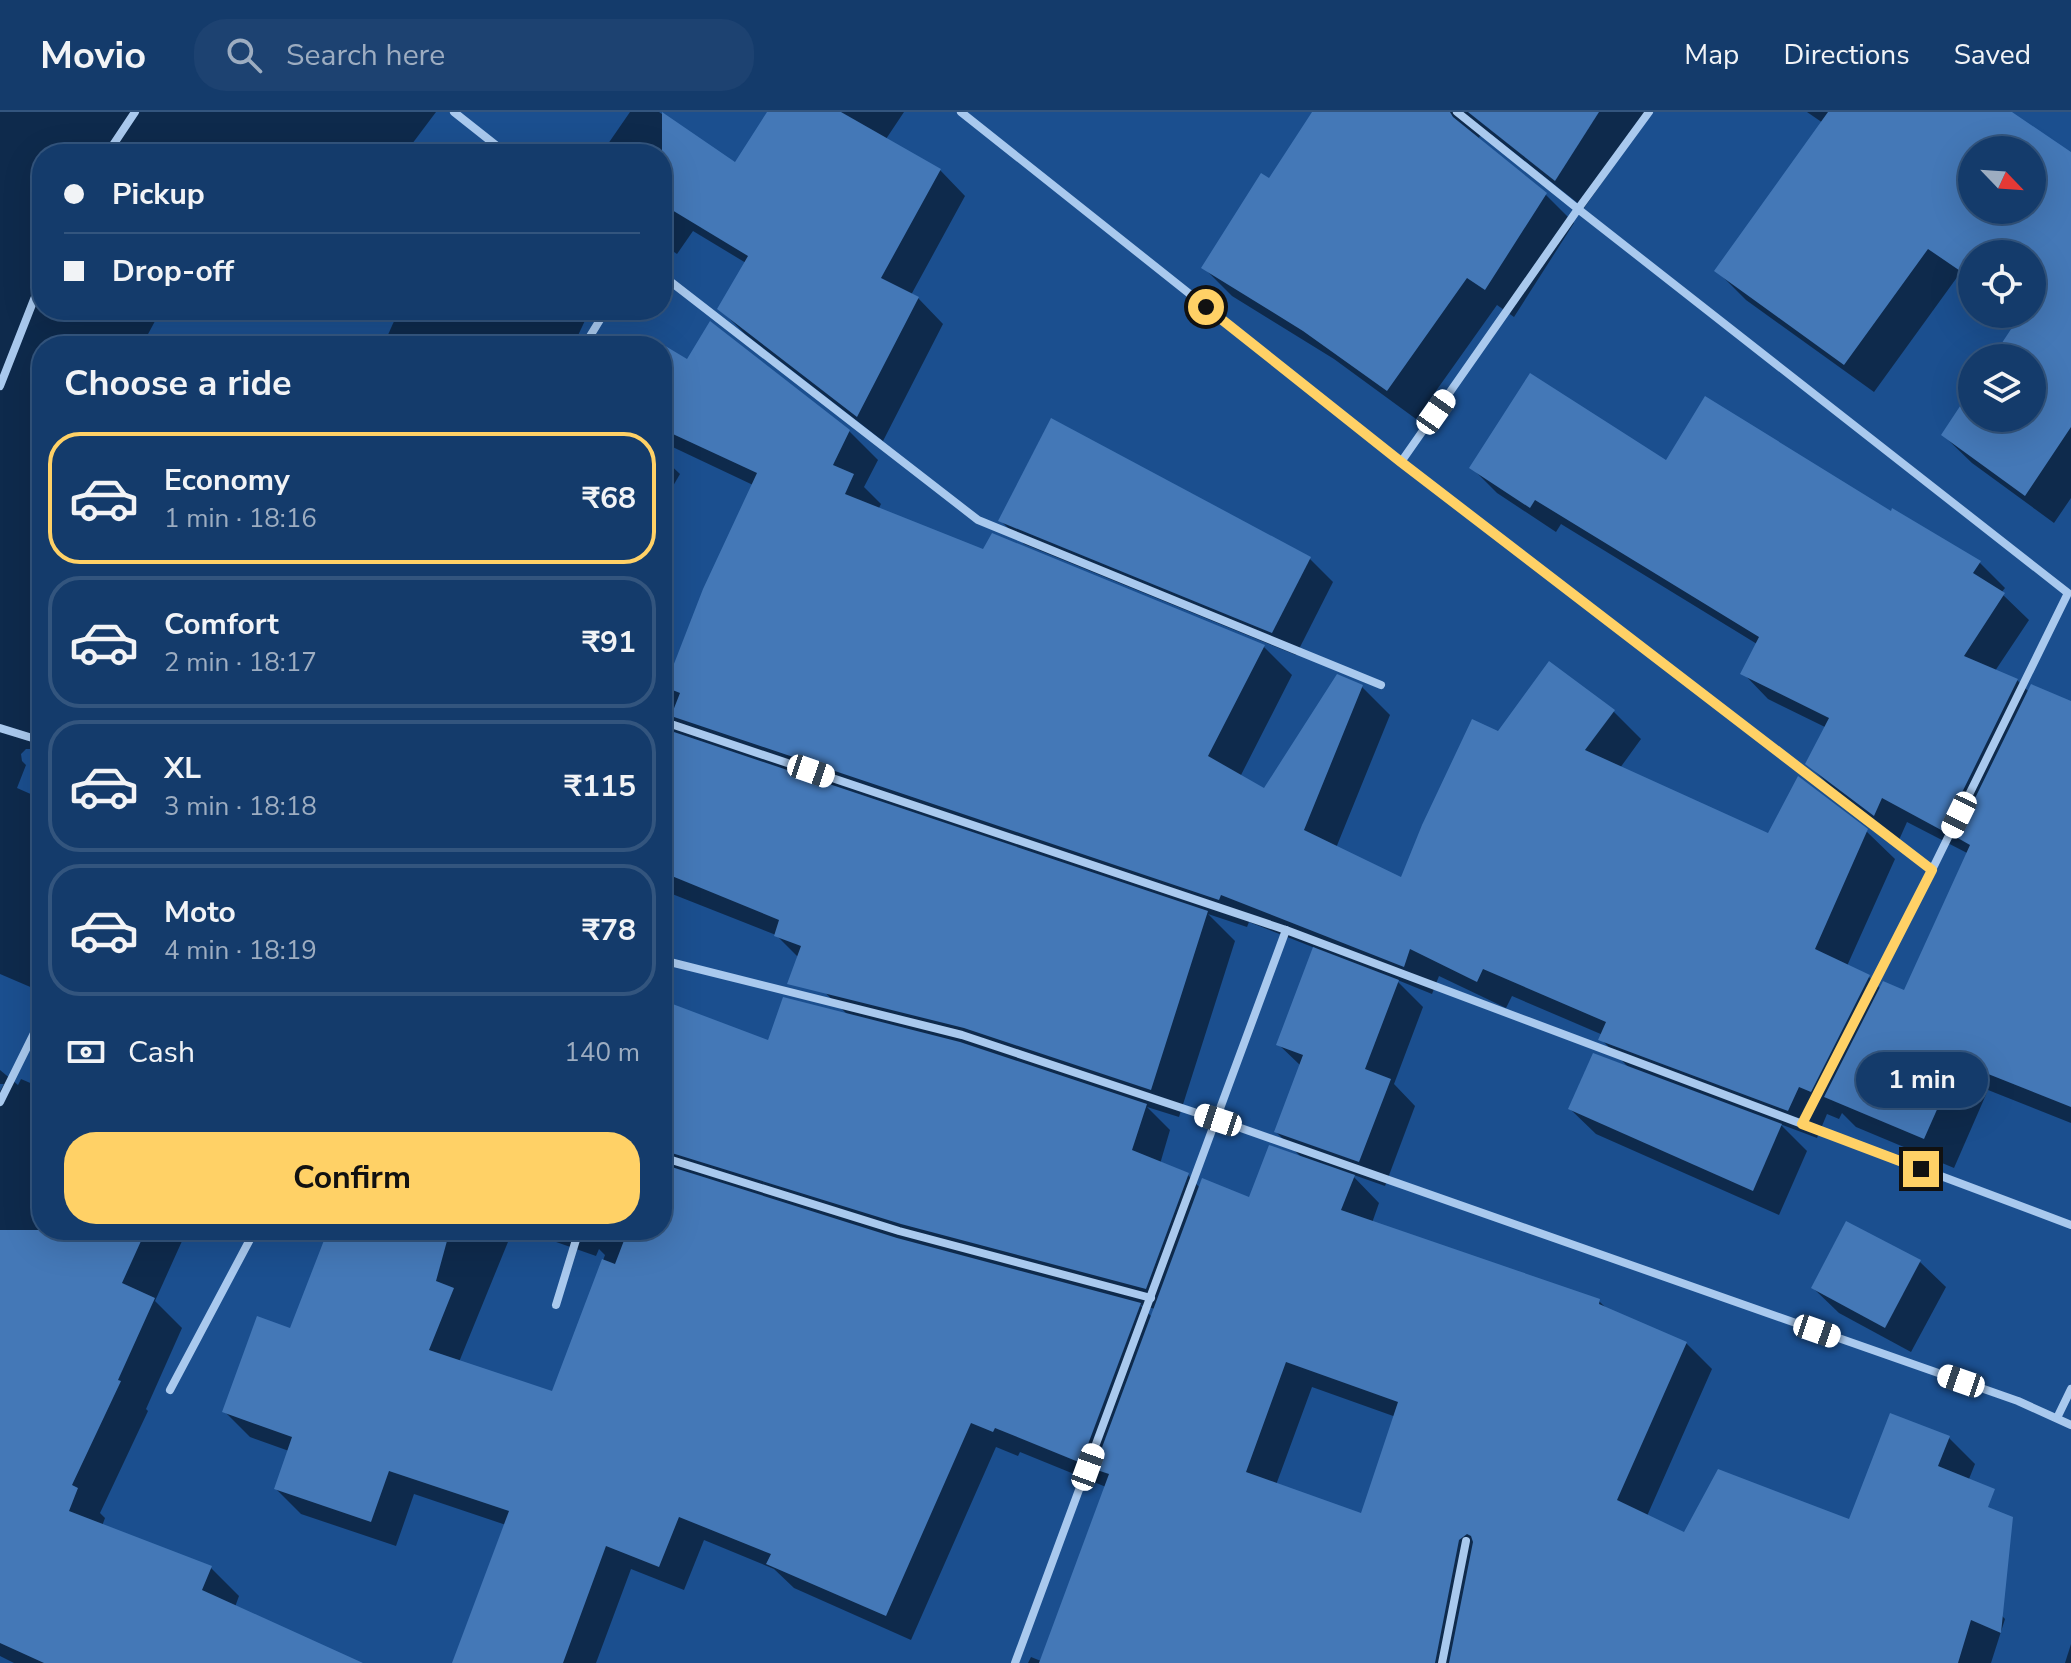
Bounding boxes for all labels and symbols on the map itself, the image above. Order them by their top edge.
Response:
north arrow [1958,136,2046,224]
route start [1188,289,1224,325]
car [1412,385,1460,439]
car [784,752,838,790]
car [1938,788,1980,842]
callout: 1 min [1855,1053,1987,1109]
car [1191,1101,1245,1139]
route end [1903,1151,1939,1187]
car [1790,1312,1844,1350]
car [1934,1362,1988,1400]
car [1069,1440,1107,1494]

